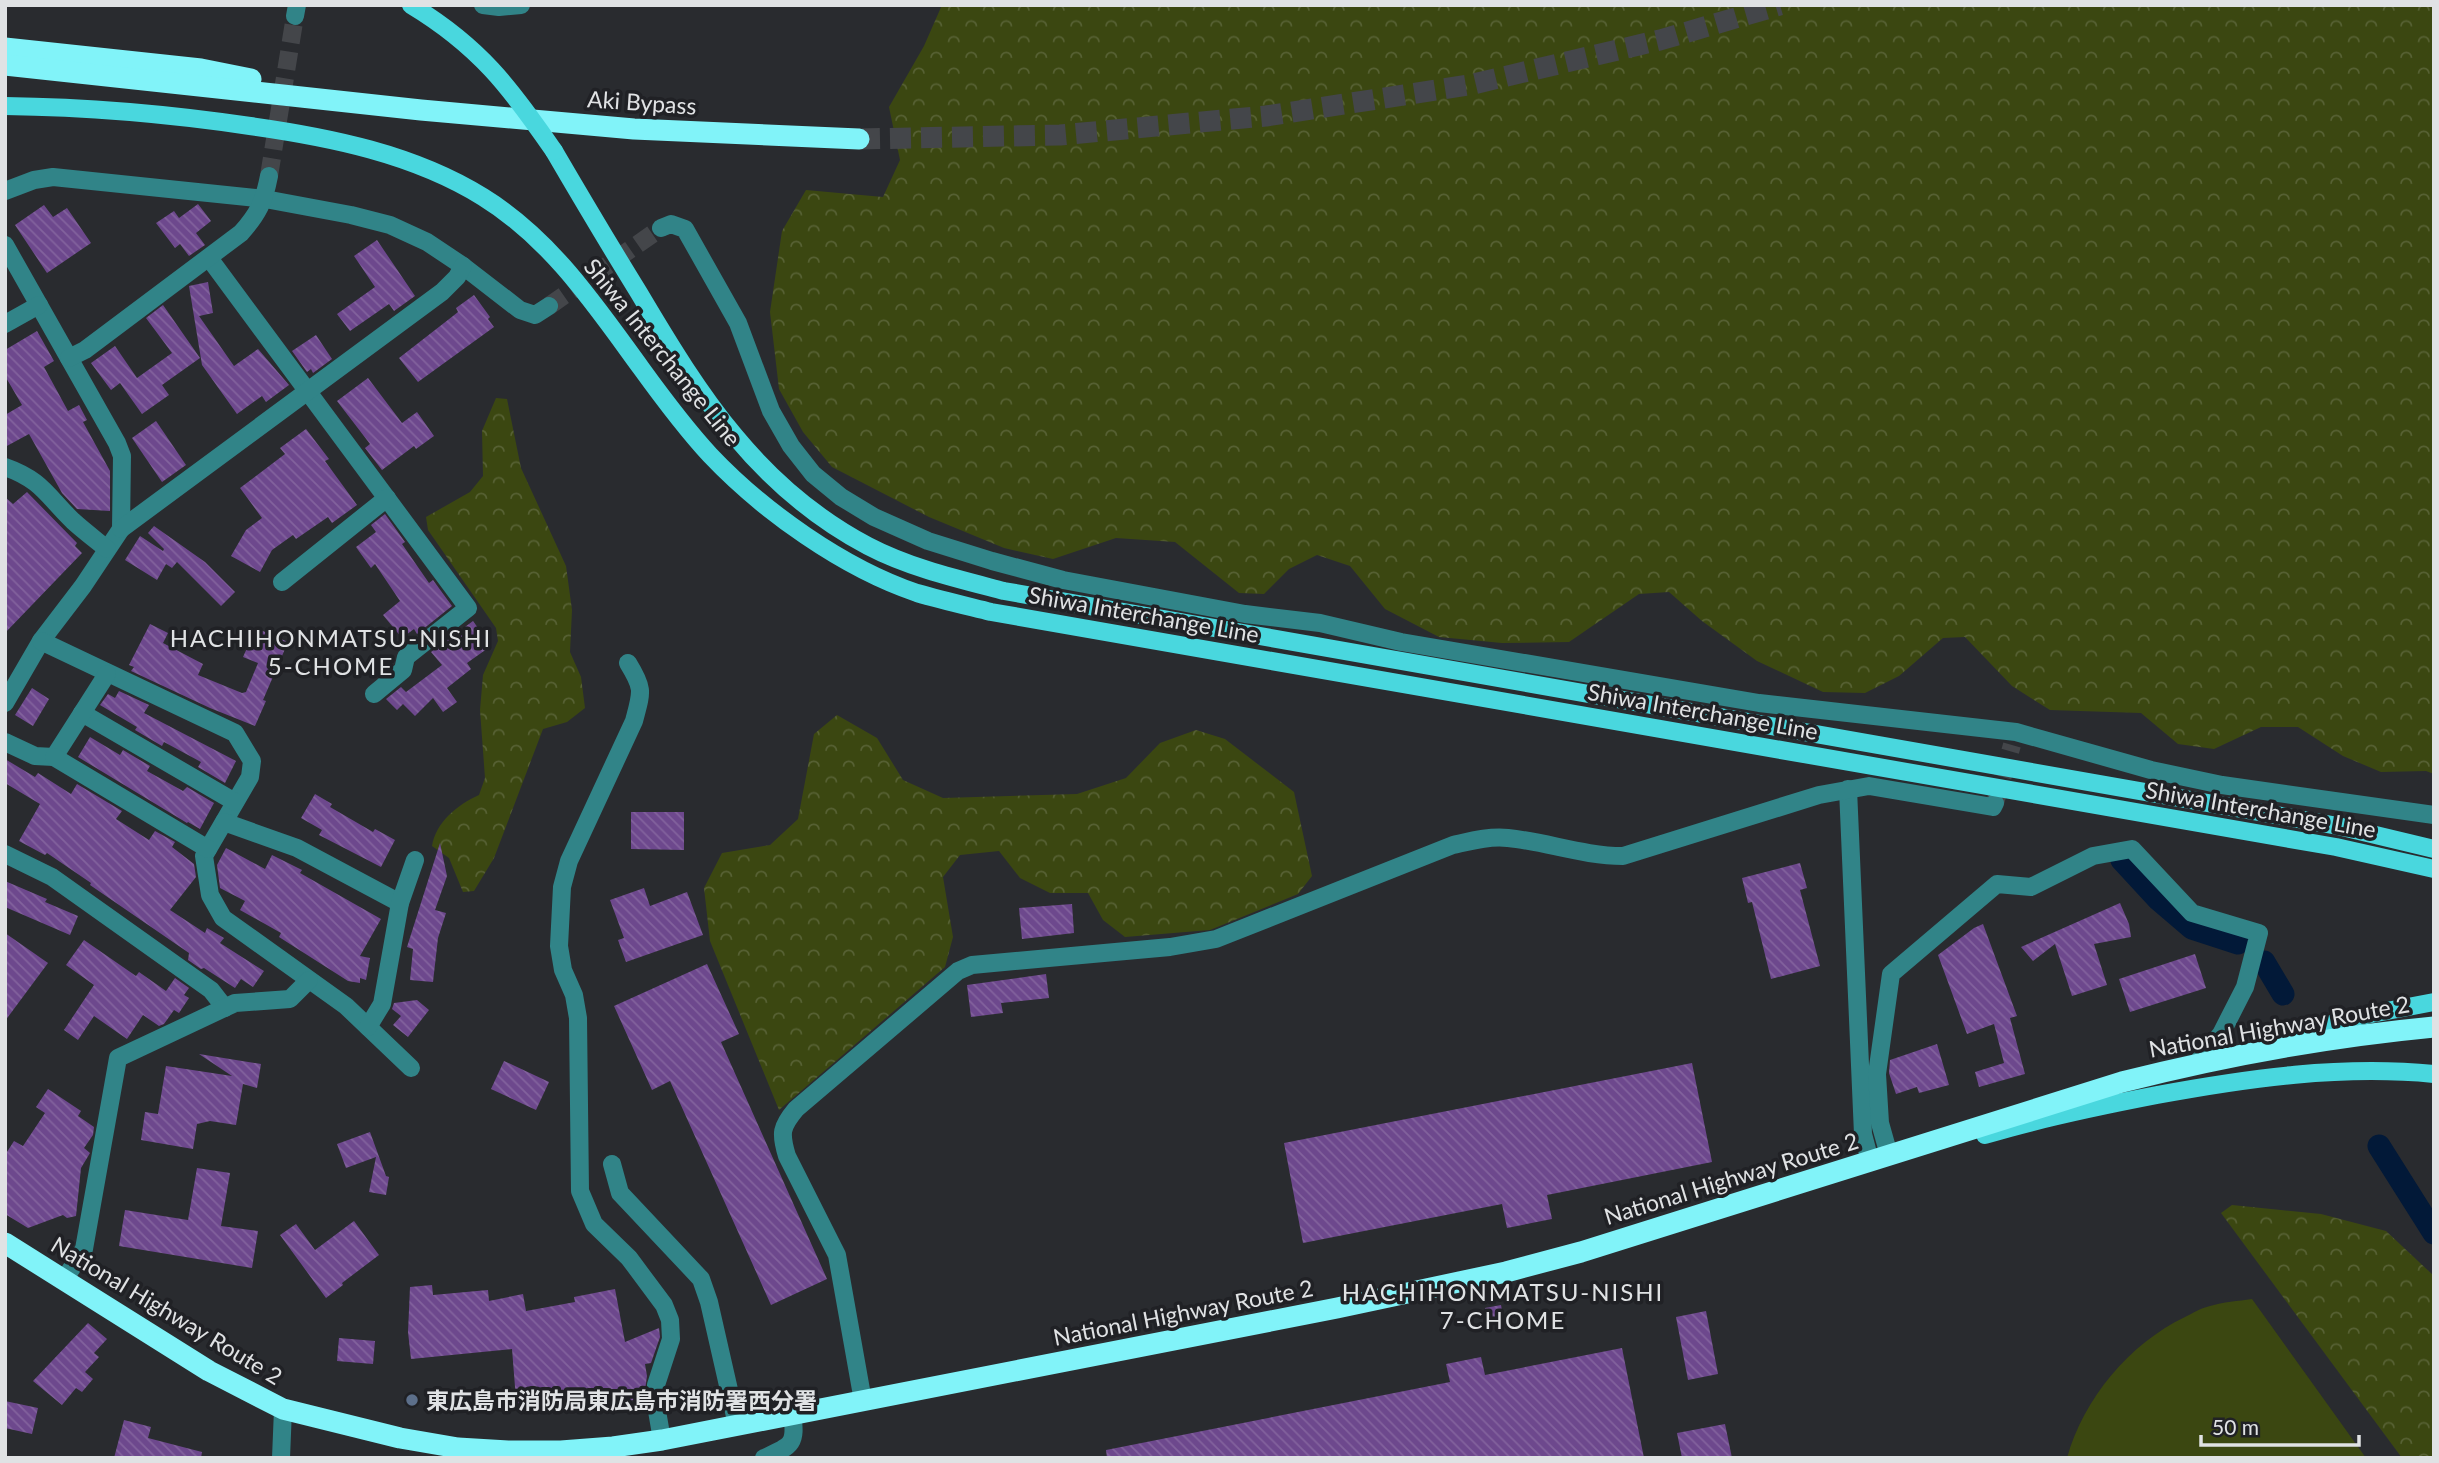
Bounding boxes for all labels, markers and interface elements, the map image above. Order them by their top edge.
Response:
street label: Aki Bypass [587,84,698,120]
street label: Shiwa Interchange Line [579,253,747,451]
street label: Shiwa Interchange Line [1027,580,1261,648]
district label: HACHIHONMATSU-NISHI 5-CHOME [170,623,492,680]
street label: Shiwa Interchange Line [1586,677,1820,745]
street label: Shiwa Interchange Line [2144,775,2378,843]
street label: National Highway Route 2 [2146,989,2412,1063]
street label: National Highway Route 2 [1601,1126,1861,1230]
street label: National Highway Route 2 [47,1230,287,1390]
street label: National Highway Route 2 [1051,1273,1315,1351]
district label: HACHIHONMATSU-NISHI 7-CHOME [1342,1277,1664,1334]
place label: 東広島市消防局東広島市消防署西分署 [426,1386,817,1414]
marker: 東広島市消防局東広島市消防署西分署 [404,1392,420,1408]
scale bar [2201,1404,2358,1448]
text: 50 m [2212,1414,2259,1439]

